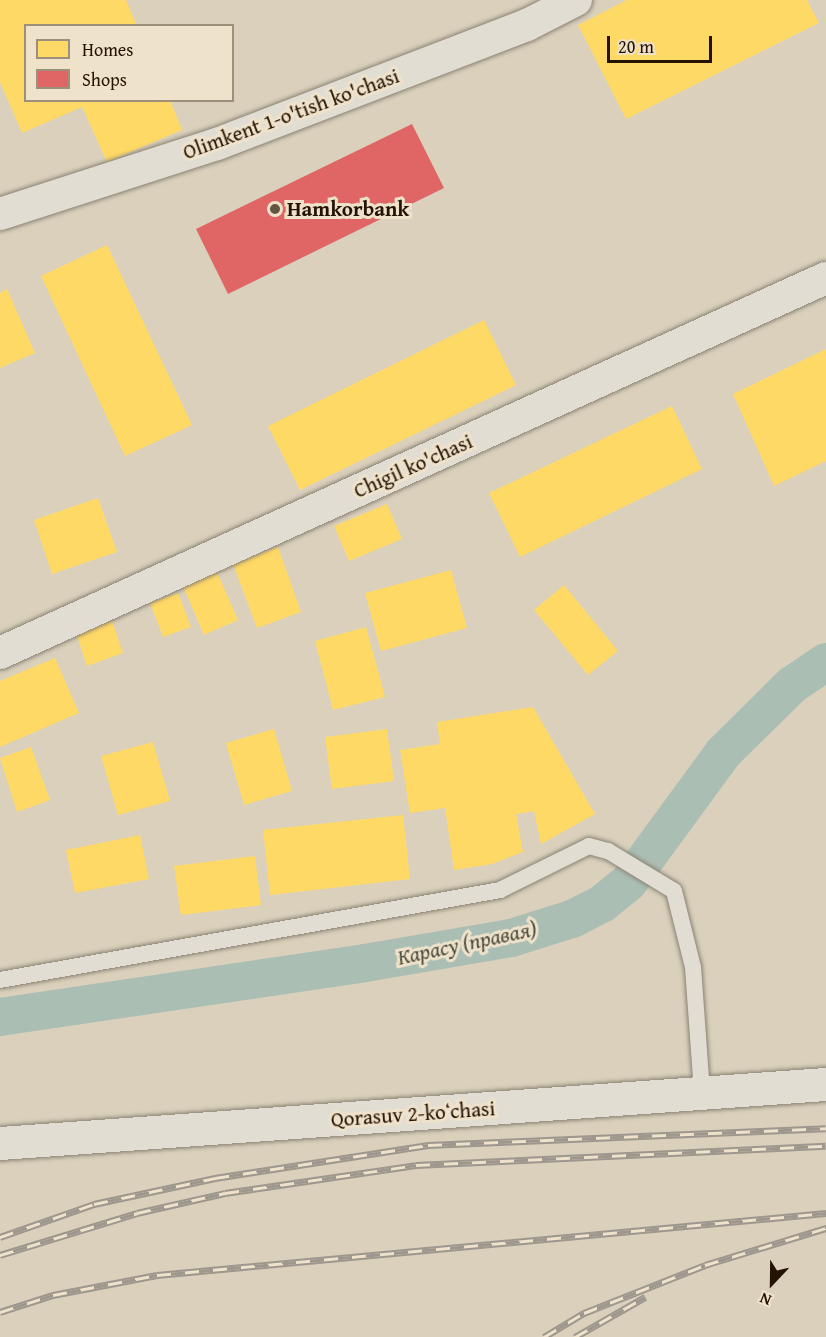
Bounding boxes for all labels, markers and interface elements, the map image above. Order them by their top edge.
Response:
legend [24,24,234,102]
scale bar [610,24,715,62]
text: 20 m [618,33,654,60]
text: Homes [82,36,133,63]
street label: Olimkent 1-o'tish ko'chasi [179,63,403,165]
text: Shops [82,66,127,93]
place label: Hamkorbank [287,196,409,222]
marker: Hamkorbank [268,202,282,216]
street label: Chigil ko'chasi [350,429,476,503]
water label: Карасу (правая) [395,915,539,971]
street label: Qorasuv 2-koʻchasi [330,1096,496,1132]
north arrow [742,1253,802,1313]
text: N [756,1287,775,1313]

